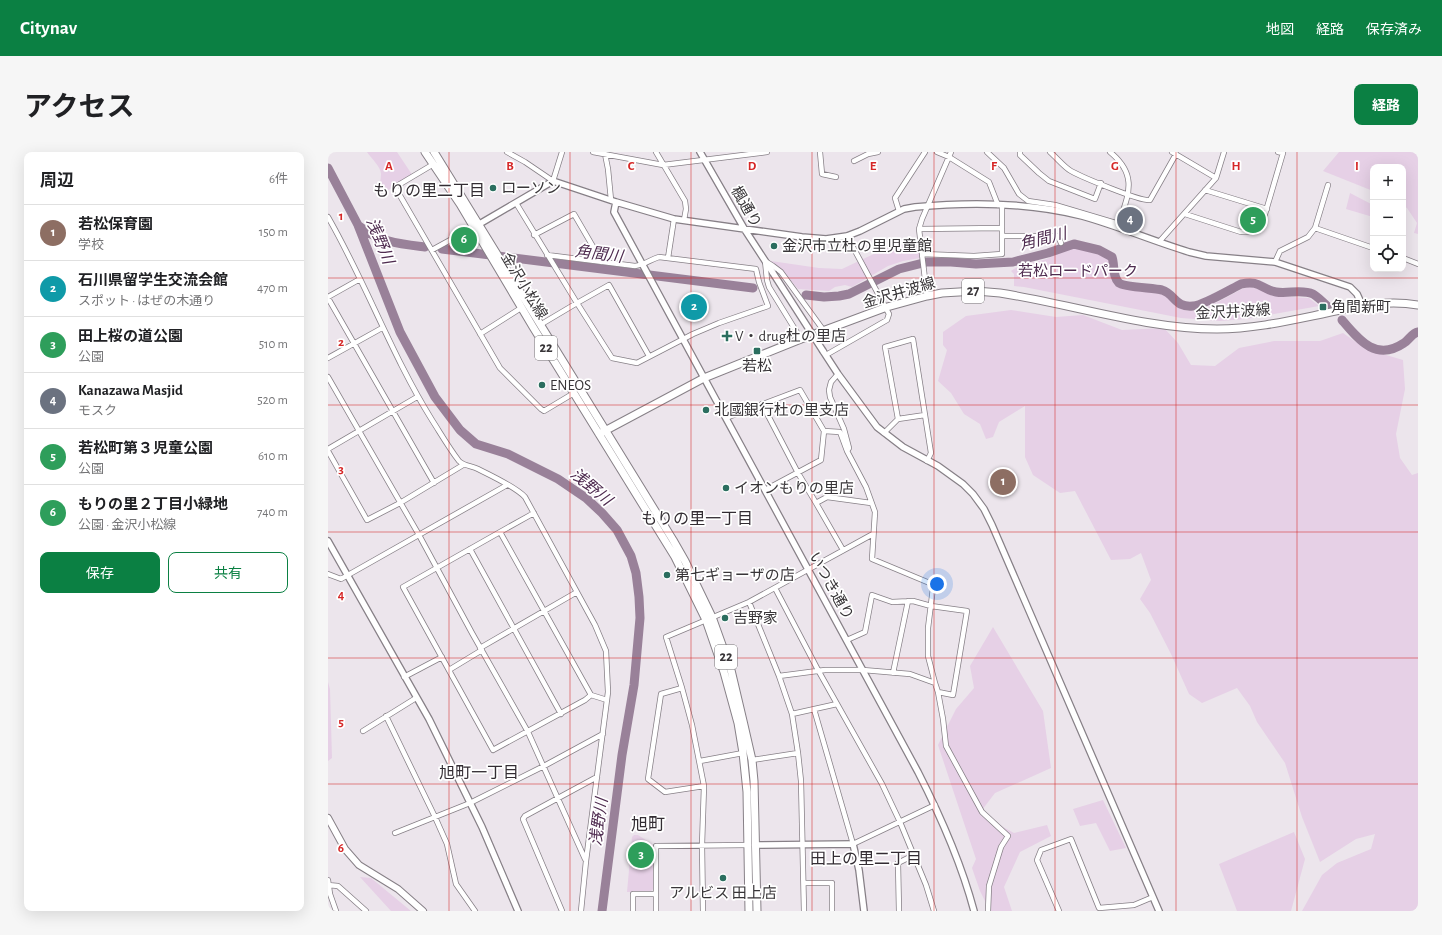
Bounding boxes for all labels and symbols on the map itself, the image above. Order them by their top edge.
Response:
text: A [385,160,393,173]
text: B [506,160,514,173]
text: C [628,160,635,173]
text: D [748,160,757,173]
text: E [870,160,877,173]
text: F [991,160,998,173]
text: G [1111,160,1119,173]
text: H [1231,160,1241,173]
text: I [1355,160,1359,173]
place label: ローソン [501,181,561,196]
district label: もりの里二丁目 [373,182,485,199]
marker: ローソン [488,183,498,193]
street label: 楓通り [728,183,765,230]
pin: 4 [1117,205,1143,235]
pin: 5 [1240,205,1266,235]
text: 1 [339,210,343,223]
water label: 浅野川 [364,215,398,268]
water label: 角間川 [1018,224,1070,253]
pin: 6 [451,225,477,255]
place label: 金沢市立杜の里児童館 [782,238,932,254]
marker: 金沢市立杜の里児童館 [769,241,779,251]
water label: 角間川 [574,242,626,265]
street label: 金沢小松線 [498,249,551,322]
park label: 若松ロードパーク [1018,263,1138,279]
street label: 金沢井波線 [860,274,937,311]
road number: 27 [962,279,984,303]
pin: 2 [681,292,707,322]
place label: 角間新町 [1331,299,1391,315]
street label: 金沢井波線 [1195,301,1271,321]
marker: 角間新町 [1318,302,1328,312]
place label: V・drug杜の里店 [735,328,846,344]
marker: V・drug杜の里店 [722,331,732,341]
text: 2 [338,336,344,349]
road number: 22 [535,336,557,360]
marker: 若松 [752,346,762,356]
place label: 若松 [742,358,772,374]
place label: ENEOS [550,378,591,393]
marker: ENEOS [537,380,547,390]
place label: 北國銀行杜の里支店 [714,401,849,418]
marker: 北國銀行杜の里支店 [701,405,711,415]
text: 3 [338,463,344,476]
water label: 浅野川 [567,465,617,510]
pin: 1 [990,467,1016,497]
place label: イオンもりの里店 [734,480,854,496]
marker: イオンもりの里店 [721,483,731,493]
district label: もりの里一丁目 [641,510,753,527]
street label: いつき通り [806,549,857,622]
place label: 第七ギョーザの店 [675,567,795,583]
marker: 第七ギョーザの店 [662,570,672,580]
your location [927,574,947,594]
text: 4 [338,589,345,602]
place label: 吉野家 [733,610,778,626]
marker: 吉野家 [720,613,730,623]
road number: 22 [715,645,737,669]
text: 5 [338,716,344,729]
district label: 旭町一丁目 [439,765,519,781]
water label: 浅野川 [587,795,611,847]
district label: 旭町 [631,816,665,833]
pin: 3 [628,840,654,870]
text: 6 [338,842,344,855]
district label: 田上の里二丁目 [810,851,922,867]
marker: アルビス 田上店 [718,873,728,883]
place label: アルビス 田上店 [669,885,777,901]

